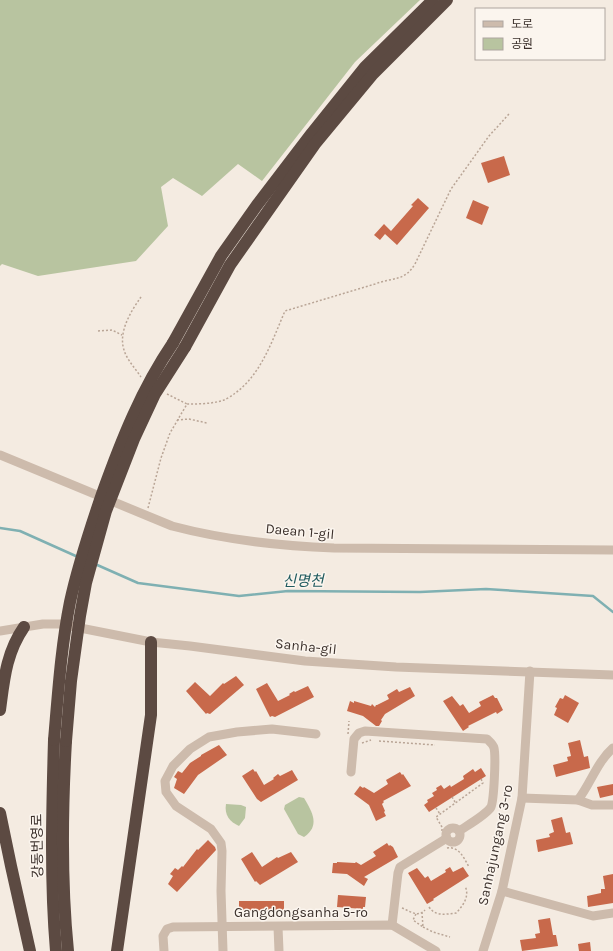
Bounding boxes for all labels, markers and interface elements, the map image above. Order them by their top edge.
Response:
legend [475,8,605,60]
text: 도로 [511,17,533,31]
text: 공원 [511,37,533,51]
street label: Daean 1-gil [265,520,335,543]
water label: 신명천 [282,572,326,590]
street label: Sanha-gil [274,635,337,658]
street label: Sanhajungang 3-ro [474,783,517,907]
street label: 강동번영로 [28,814,47,878]
street label: Gangdongsanha 5-ro [234,904,368,921]

